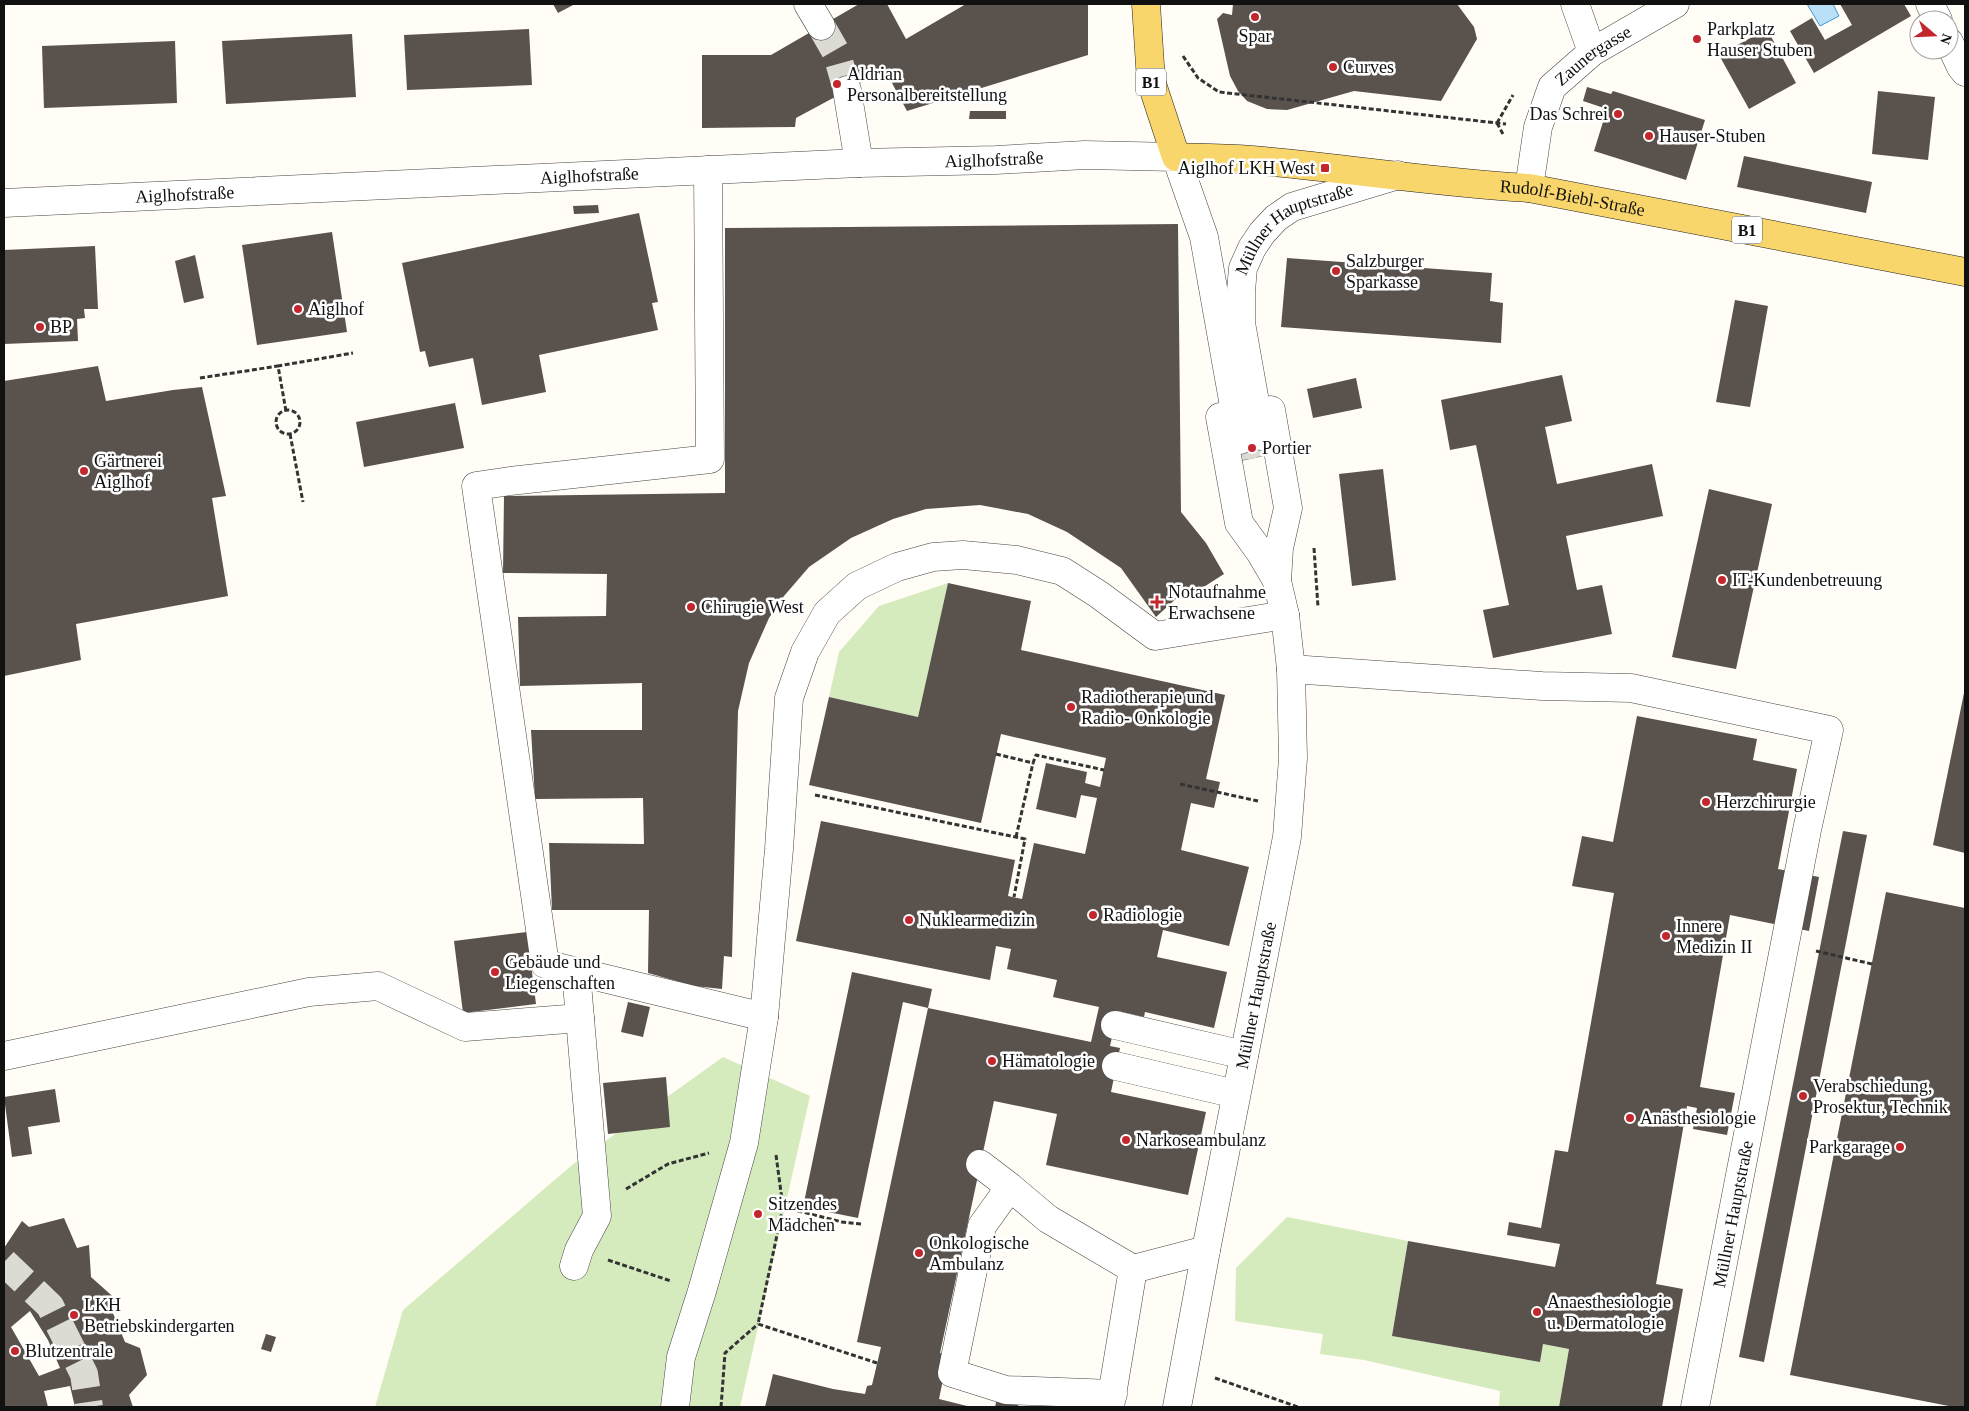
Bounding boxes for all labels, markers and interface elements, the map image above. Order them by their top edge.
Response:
north arrow [1909,10,1959,60]
marker: Spar [1249,11,1261,23]
place label: Parkplatz Hauser Stuben [1707,19,1812,60]
street label: Zaunergasse [1551,21,1635,90]
place label: Spar [1239,26,1272,46]
text: N [1937,32,1955,46]
marker: Parkplatz Hauser Stuben [1691,33,1703,45]
place label: Curves [1343,57,1394,77]
marker: Curves [1327,61,1339,73]
place label: Aldrian Personalbereitstellung [847,64,1007,105]
road number: B1 [1136,68,1166,95]
marker: Aldrian Personalbereitstellung [831,78,843,90]
place label: Das Schrei [1530,104,1608,124]
marker: Das Schrei [1612,108,1624,120]
place label: Hauser-Stuben [1659,126,1766,146]
marker: Hauser-Stuben [1643,130,1655,142]
street label: Aiglhofstraße [944,147,1044,171]
place label: Aiglhof LKH West [1178,158,1315,178]
marker: Aiglhof LKH West [1319,162,1331,174]
street label: Aiglhofstraße [539,163,639,188]
street label: Rudolf-Biebl-Straße [1499,176,1647,220]
street label: Müllner Hauptstraße [1231,179,1355,278]
street label: Aiglhofstraße [135,182,235,207]
road number: B1 [1732,216,1762,244]
place label: Salzburger Sparkasse [1346,251,1424,292]
marker: Salzburger Sparkasse [1330,265,1342,277]
place label: Aiglhof [308,299,364,319]
marker: Aiglhof [292,303,304,315]
place label: BP [50,317,72,337]
marker: BP [34,321,46,333]
place label: Portier [1262,438,1311,458]
marker: Portier [1246,442,1258,454]
place label: Gärtnerei Aiglhof [94,451,162,492]
marker: Gärtnerei Aiglhof [78,465,90,477]
place label: IT-Kundenbetreuung [1732,570,1882,590]
marker: IT-Kundenbetreuung [1716,574,1728,586]
place label: Notaufnahme Erwachsene [1168,582,1266,623]
marker: Notaufnahme Erwachsene [1150,595,1164,609]
place label: Chirugie West [701,597,804,617]
marker: Chirugie West [685,601,697,613]
place label: Radiotherapie und Radio- Onkologie [1081,687,1213,728]
marker: Radiotherapie und Radio- Onkologie [1065,701,1077,713]
place label: Herzchirurgie [1716,792,1816,812]
marker: Herzchirurgie [1700,796,1712,808]
place label: Radiologie [1103,905,1182,925]
marker: Radiologie [1087,909,1099,921]
place label: Nuklearmedizin [919,910,1035,930]
marker: Nuklearmedizin [903,914,915,926]
place label: Innere Medizin II [1676,916,1752,957]
street label: Müllner Hauptstraße [1232,920,1280,1071]
marker: Innere Medizin II [1660,930,1672,942]
place label: Gebäude und Liegenschaften [505,952,615,993]
marker: Gebäude und Liegenschaften [489,966,501,978]
place label: Hämatologie [1002,1051,1095,1071]
marker: Hämatologie [986,1055,998,1067]
place label: Verabschiedung, Prosektur, Technik [1813,1076,1948,1117]
marker: Verabschiedung, Prosektur, Technik [1797,1090,1809,1102]
place label: Anästhesiologie [1640,1108,1756,1128]
marker: Anästhesiologie [1624,1112,1636,1124]
place label: Narkoseambulanz [1136,1130,1266,1150]
marker: Narkoseambulanz [1120,1134,1132,1146]
place label: Parkgarage [1809,1137,1890,1157]
street label: Müllner Hauptstraße [1709,1139,1757,1289]
marker: Parkgarage [1894,1141,1906,1153]
place label: Sitzendes Mädchen [768,1194,837,1235]
marker: Sitzendes Mädchen [752,1208,764,1220]
place label: Onkologische Ambulanz [929,1233,1029,1274]
marker: Onkologische Ambulanz [913,1247,925,1259]
place label: Anaesthesiologie u. Dermatologie [1547,1292,1671,1333]
place label: LKH Betriebskindergarten [84,1295,235,1336]
marker: Anaesthesiologie u. Dermatologie [1531,1306,1543,1318]
marker: LKH Betriebskindergarten [68,1309,80,1321]
place label: Blutzentrale [25,1341,113,1361]
marker: Blutzentrale [9,1345,21,1357]

